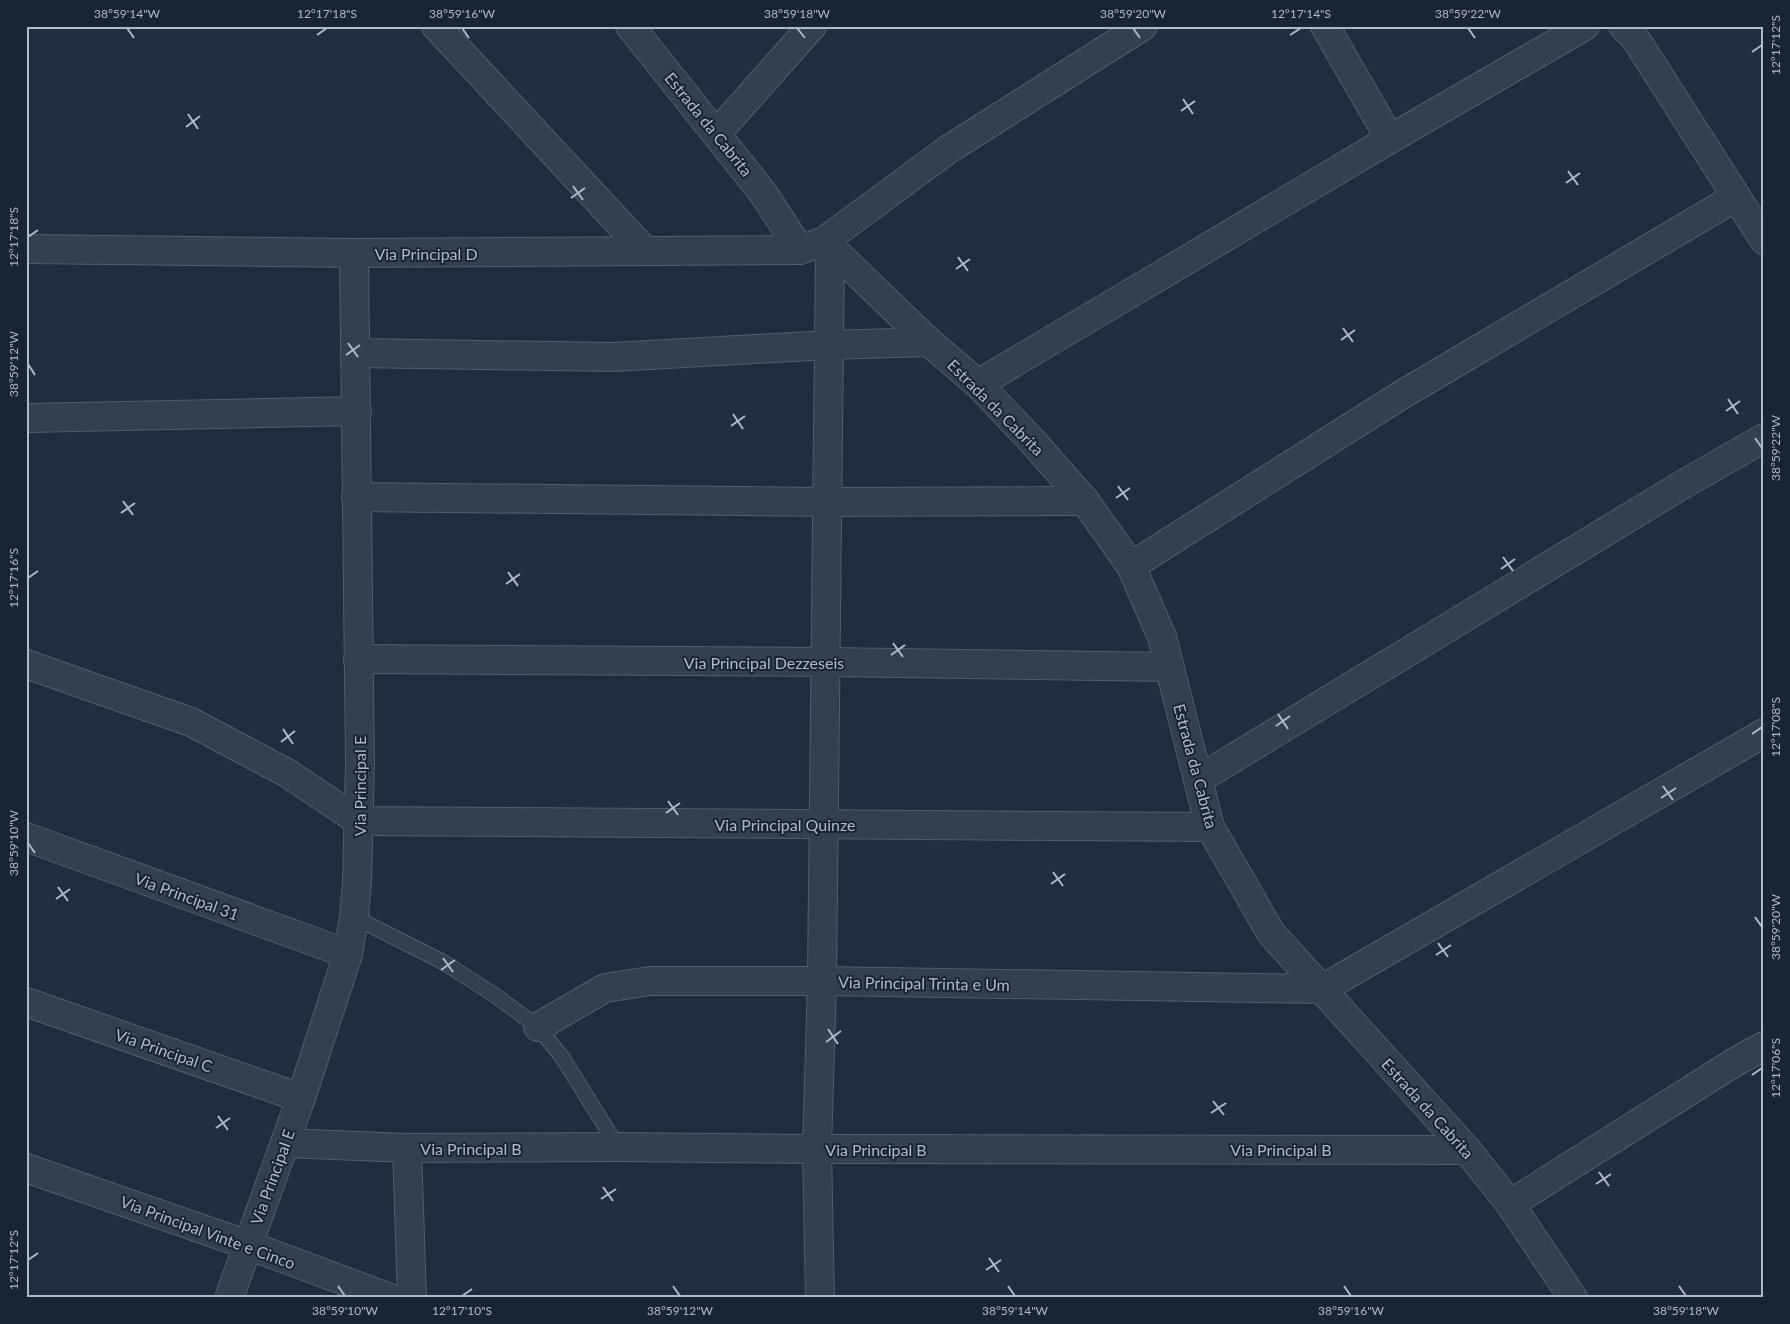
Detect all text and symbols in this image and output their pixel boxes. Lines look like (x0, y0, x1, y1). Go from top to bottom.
text: 38°59'14"W (94, 6, 161, 21)
text: 12°17'18"S (297, 6, 357, 21)
text: 38°59'16"W (429, 6, 496, 21)
text: 38°59'18"W (764, 6, 831, 21)
text: 38°59'20"W (1100, 6, 1167, 21)
text: 12°17'14"S (1271, 6, 1331, 21)
text: 38°59'22"W (1435, 6, 1502, 21)
text: 12°17'12"S (1768, 15, 1783, 75)
street label: Estrada da Cabrita (661, 68, 757, 180)
text: 12°17'18"S (6, 207, 21, 267)
street label: Via Principal D (374, 244, 478, 263)
text: 38°59'12"W (6, 330, 21, 397)
street label: Estrada da Cabrita (944, 355, 1048, 459)
text: 38°59'22"W (1768, 414, 1783, 481)
text: 12°17'16"S (6, 548, 21, 608)
street label: Via Principal Dezzeseis (684, 653, 844, 672)
text: 12°17'08"S (1768, 697, 1783, 757)
street label: Estrada da Cabrita (1170, 702, 1222, 830)
street label: Via Principal E (350, 736, 369, 836)
text: 38°59'10"W (6, 809, 21, 876)
street label: Via Principal Quinze (715, 815, 855, 834)
street label: Via Principal 31 (132, 868, 242, 924)
text: 38°59'20"W (1768, 893, 1783, 960)
street label: Via Principal Trinta e Um (838, 972, 1010, 994)
street label: Via Principal C (113, 1024, 215, 1076)
text: 12°17'06"S (1768, 1038, 1783, 1098)
street label: Estrada da Cabrita (1378, 1054, 1478, 1162)
street label: Via Principal E (246, 1127, 298, 1227)
street label: Via Principal B (420, 1139, 522, 1158)
street label: Via Principal B (825, 1140, 927, 1159)
street label: Via Principal B (1230, 1140, 1332, 1159)
street label: Via Principal Vinte e Cinco (118, 1191, 298, 1273)
text: 12°17'12"S (6, 1230, 21, 1290)
text: 38°59'10"W (312, 1303, 379, 1318)
text: 12°17'10"S (432, 1303, 492, 1318)
text: 38°59'12"W (647, 1303, 714, 1318)
text: 38°59'14"W (982, 1303, 1049, 1318)
text: 38°59'16"W (1318, 1303, 1385, 1318)
text: 38°59'18"W (1653, 1303, 1720, 1318)

